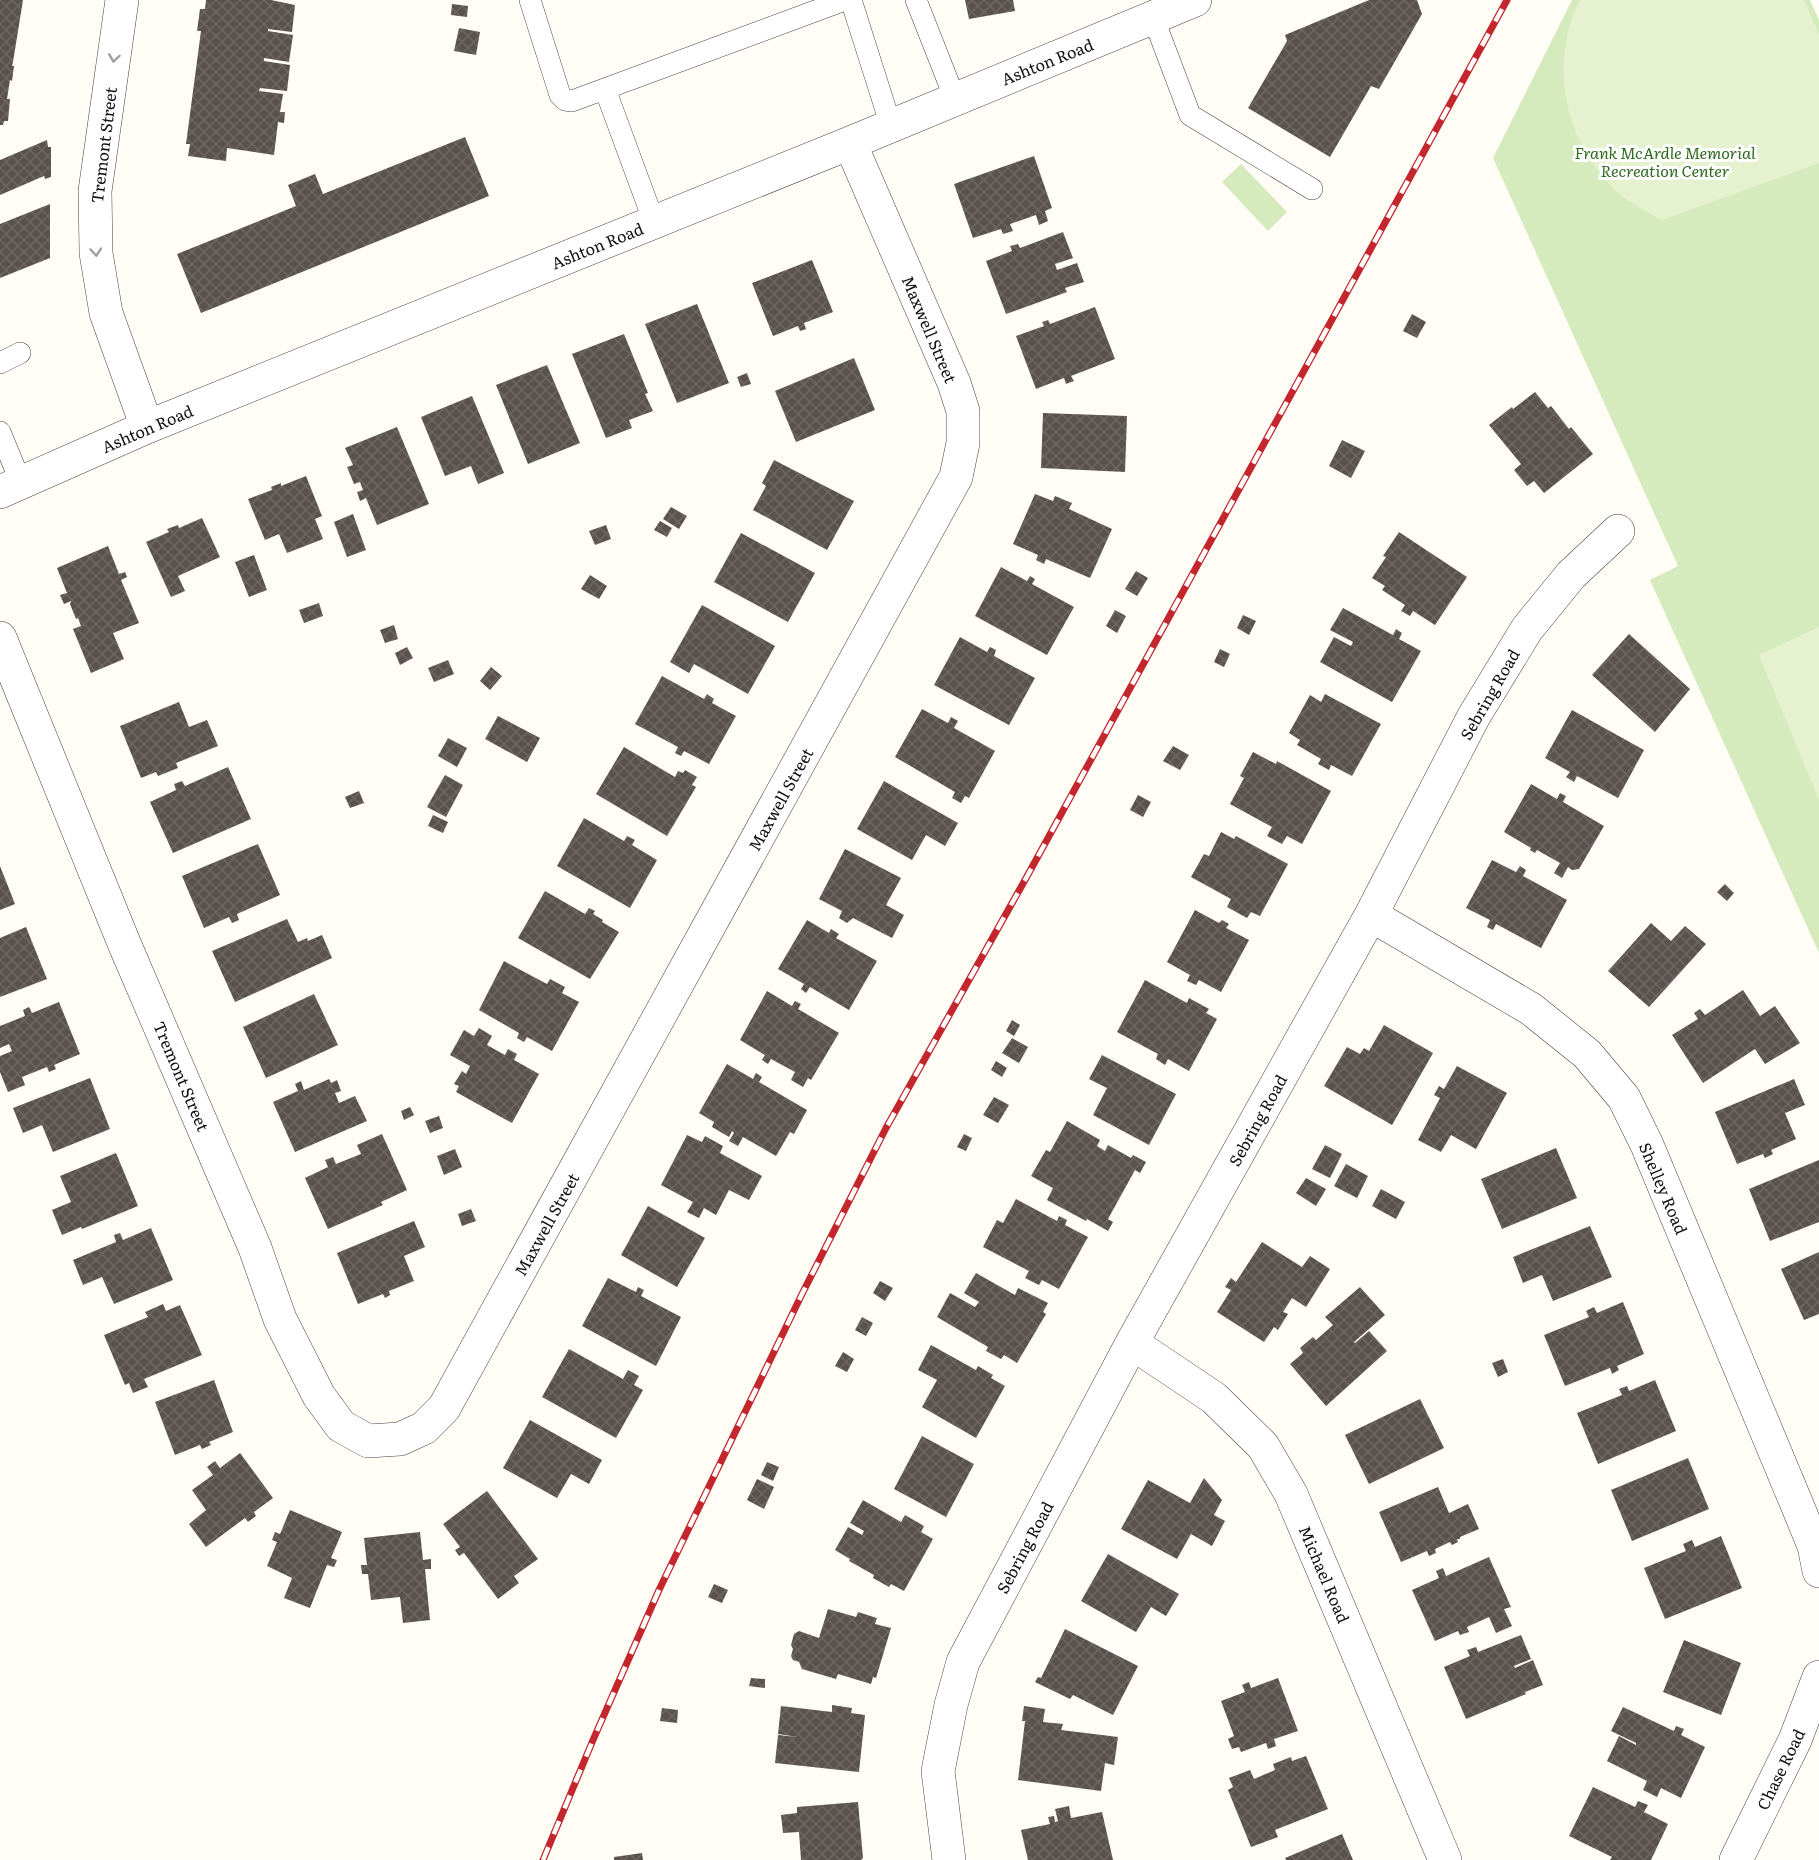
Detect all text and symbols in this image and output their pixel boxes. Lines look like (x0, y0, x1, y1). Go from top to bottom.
street label: Ashton Road (997, 32, 1097, 90)
one-way arrow (109, 53, 121, 63)
street label: Tremont Street (84, 85, 122, 205)
park label: Frank McArdle Memorial Recreation Center (1575, 140, 1756, 182)
street label: Ashton Road (547, 216, 647, 274)
one-way arrow (90, 247, 103, 256)
street label: Maxwell Street (897, 272, 964, 387)
street label: Ashton Road (98, 398, 197, 458)
street label: Sebring Road (1453, 644, 1525, 744)
street label: Maxwell Street (742, 743, 819, 855)
street label: Tremont Street (148, 1017, 216, 1135)
street label: Sebring Road (1222, 1070, 1292, 1170)
street label: Shelley Road (1634, 1138, 1694, 1238)
street label: Maxwell Street (508, 1168, 585, 1280)
street label: Sebring Road (990, 1496, 1058, 1597)
street label: Michael Road (1294, 1522, 1356, 1627)
street label: Chase Road (1750, 1724, 1810, 1814)

